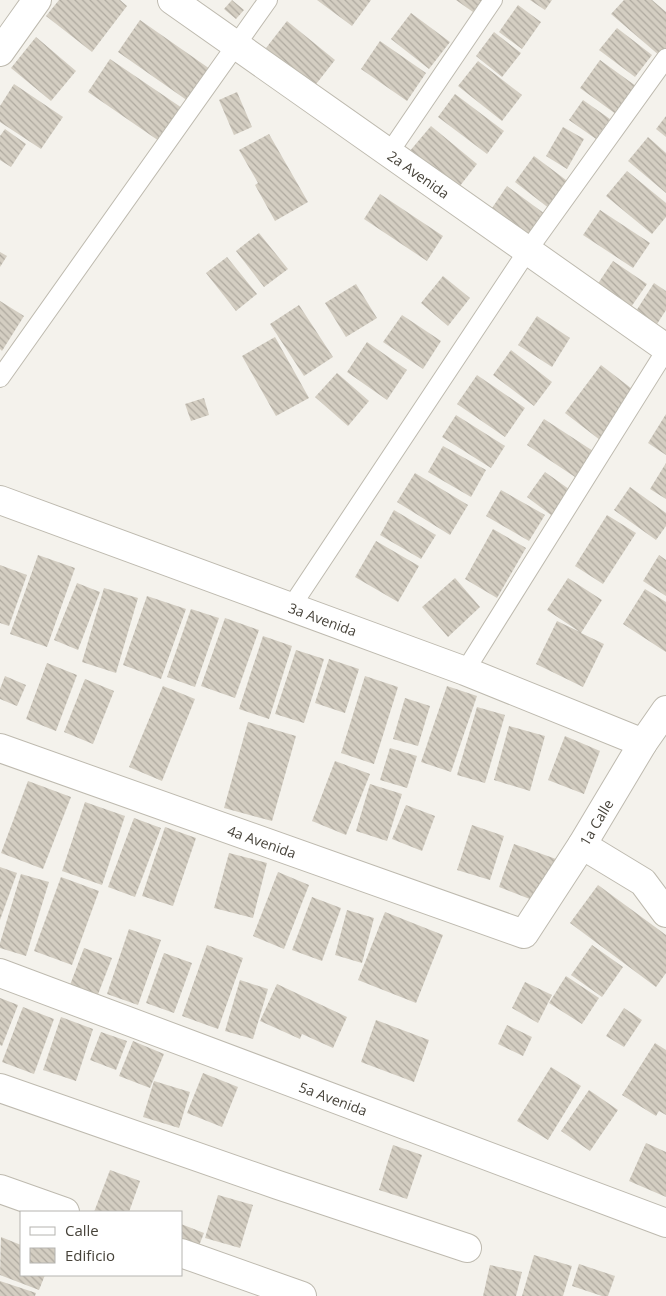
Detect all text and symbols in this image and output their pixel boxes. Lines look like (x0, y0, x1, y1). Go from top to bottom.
street label: 2a Avenida (384, 146, 454, 202)
street label: 3a Avenida (286, 597, 360, 640)
street label: 1a Calle (574, 795, 617, 849)
street label: 4a Avenida (225, 820, 299, 862)
street label: 5a Avenida (296, 1077, 370, 1120)
legend (20, 1211, 182, 1276)
text: Calle (65, 1220, 99, 1240)
text: Edificio (65, 1245, 115, 1265)

